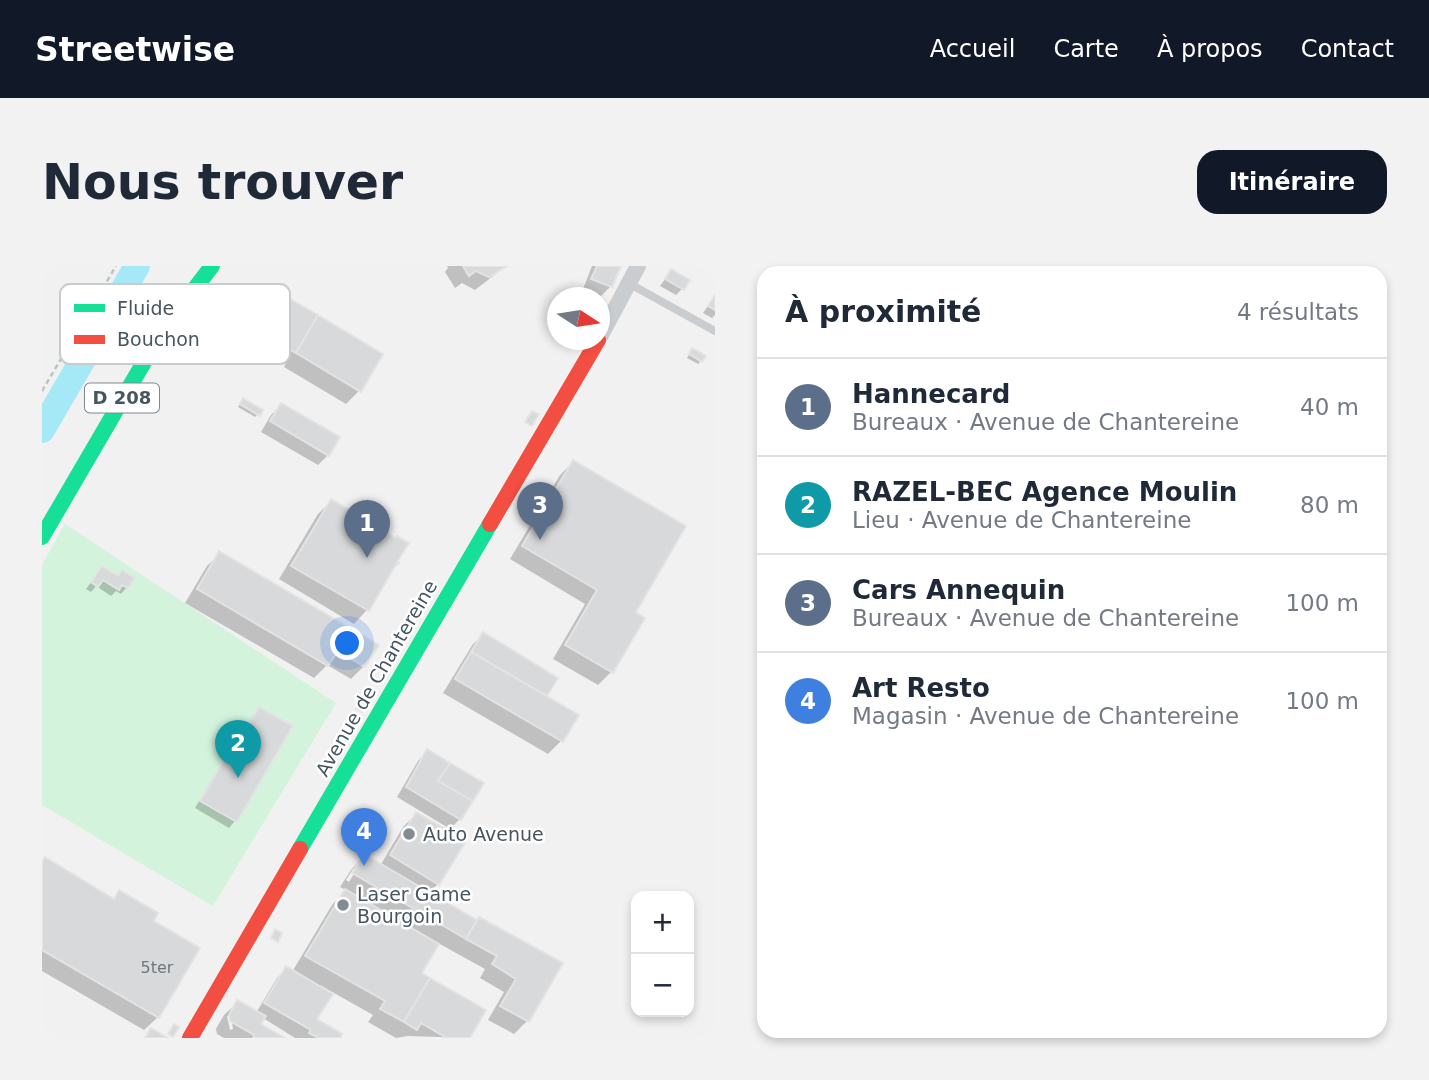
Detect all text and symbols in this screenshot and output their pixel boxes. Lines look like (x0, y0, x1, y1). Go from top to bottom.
text: Streetwise (35, 30, 235, 69)
text: Accueil (930, 35, 1015, 63)
text: Carte (1053, 35, 1119, 63)
text: À propos (1157, 35, 1263, 63)
text: Contact (1301, 35, 1394, 63)
button: Itinéraire (1197, 150, 1387, 214)
text: Nous trouver (42, 154, 403, 211)
legend (60, 284, 290, 364)
north arrow (547, 287, 610, 350)
text: À proximité (785, 294, 981, 329)
text: Fluide (117, 297, 174, 319)
text: 4 résultats (1237, 299, 1359, 325)
text: Bouchon (117, 328, 200, 350)
text: Hannecard (852, 379, 1010, 409)
road number: D 208 (85, 384, 159, 412)
text: 1 (800, 394, 816, 420)
text: 40 m (1300, 394, 1359, 420)
text: Bureaux · Avenue de Chantereine (852, 409, 1239, 435)
text: RAZEL-BEC Agence Moulin (852, 477, 1237, 507)
pin: 3 (517, 482, 563, 540)
text: 2 (800, 492, 816, 518)
text: 80 m (1300, 492, 1359, 518)
pin: 1 (344, 500, 390, 558)
text: Lieu · Avenue de Chantereine (852, 507, 1191, 533)
text: Cars Annequin (852, 575, 1065, 605)
street label: Avenue de Chantereine (311, 576, 441, 780)
text: 3 (800, 590, 816, 616)
text: 100 m (1285, 590, 1359, 616)
text: Bureaux · Avenue de Chantereine (852, 605, 1239, 631)
your location (330, 626, 364, 660)
text: Art Resto (852, 673, 990, 703)
text: 4 (800, 688, 816, 714)
text: 100 m (1285, 688, 1359, 714)
text: Magasin · Avenue de Chantereine (852, 703, 1239, 729)
pin: 2 (215, 720, 261, 778)
pin: 4 (341, 808, 387, 866)
place label: Auto Avenue (423, 823, 544, 845)
marker: Auto Avenue (401, 826, 417, 842)
place label: Laser Game Bourgoin (357, 883, 471, 927)
map controls (631, 891, 694, 1017)
button: + (631, 891, 694, 954)
marker: Laser Game Bourgoin (335, 897, 351, 913)
button: − (631, 954, 694, 1017)
house number: 5ter (141, 958, 174, 977)

